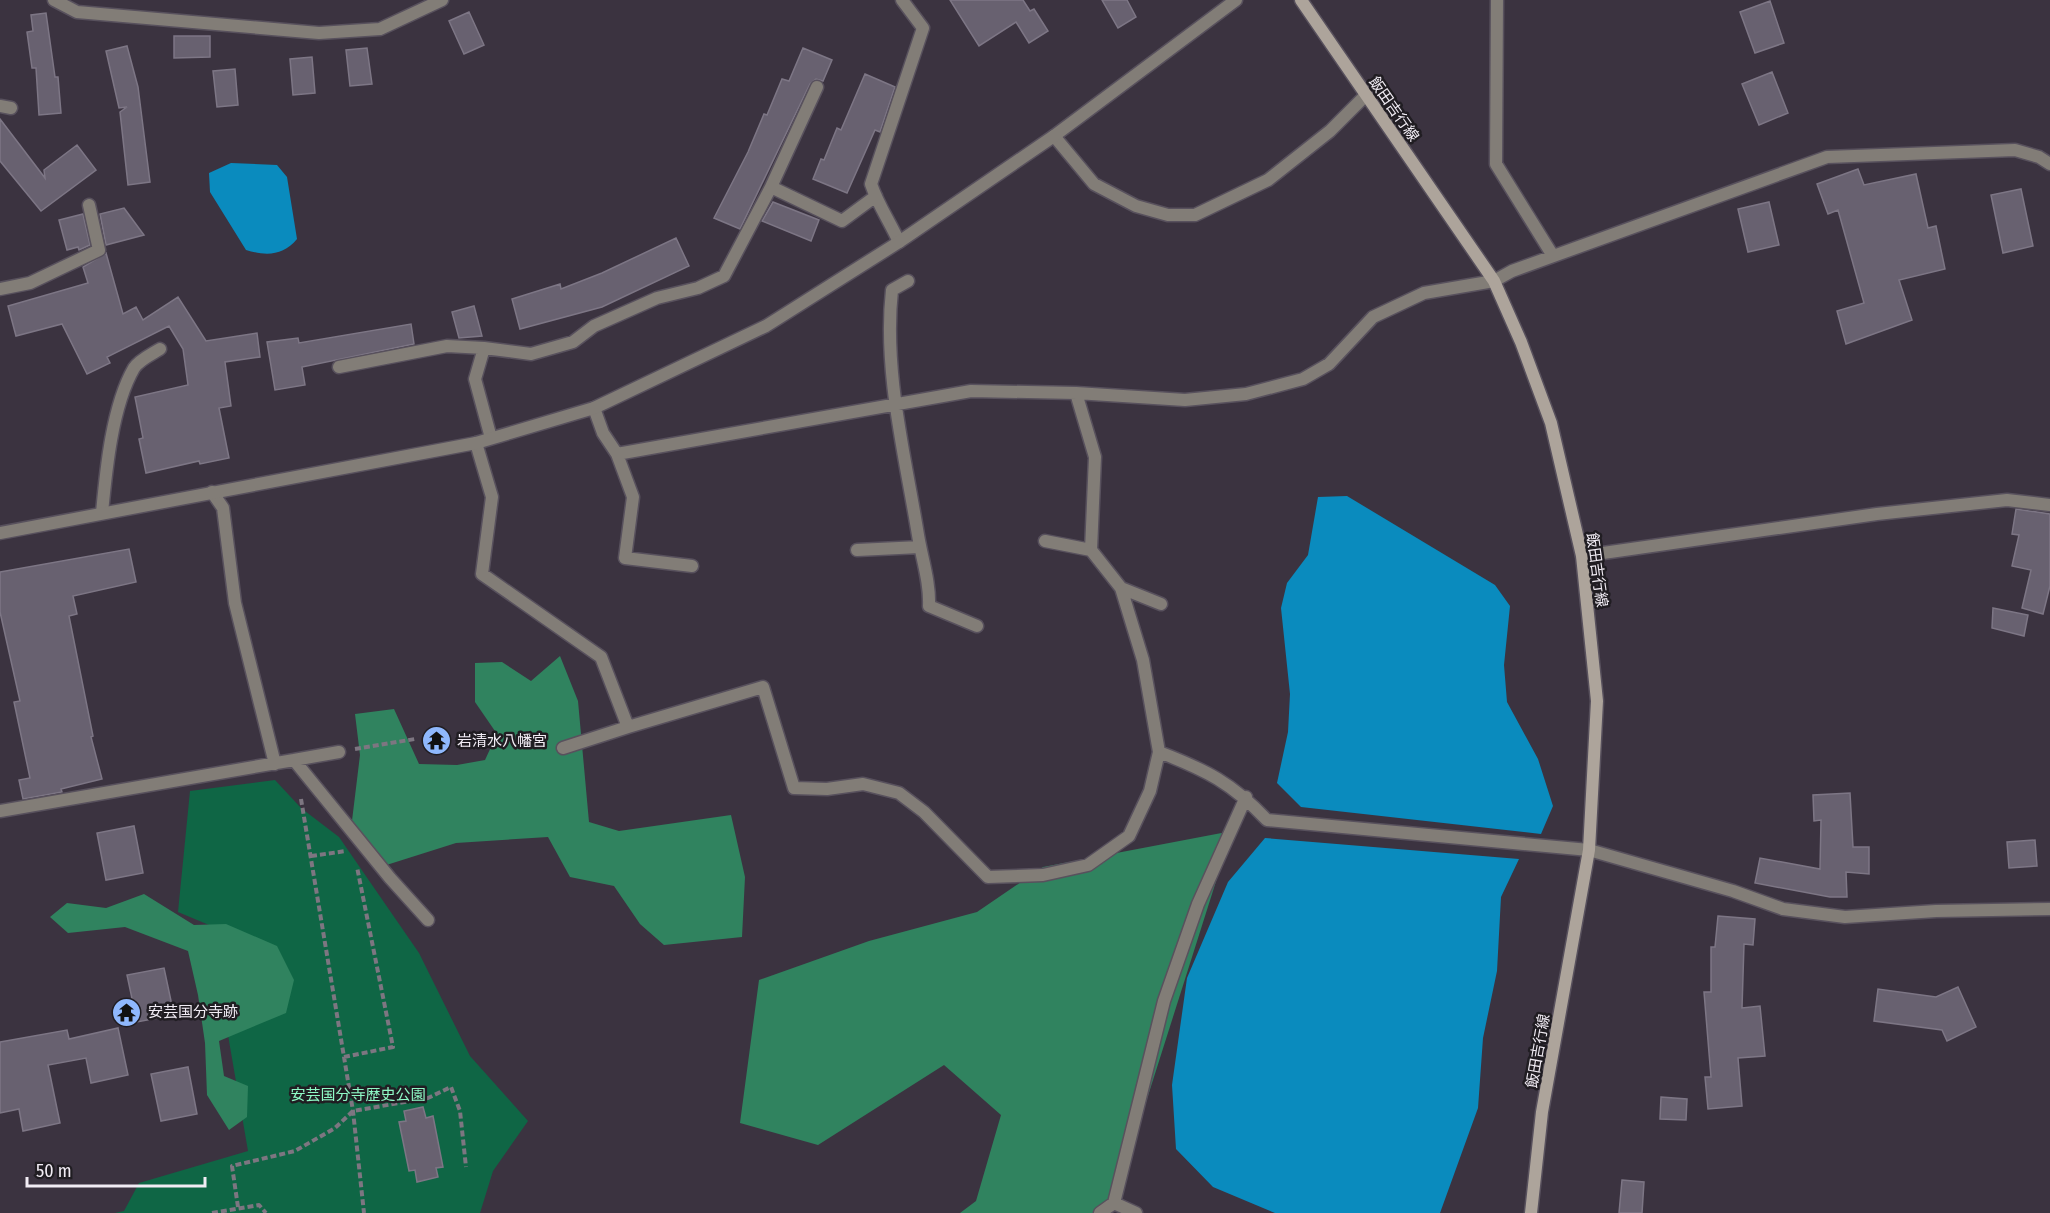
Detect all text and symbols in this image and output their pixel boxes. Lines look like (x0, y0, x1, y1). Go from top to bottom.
street label: 飯田吉行線 (1365, 73, 1423, 145)
street label: 飯田吉行線 (1583, 532, 1611, 608)
temple icon: 岩清水八幡宮 (420, 725, 452, 757)
place label: 岩清水八幡宮 (457, 732, 547, 750)
temple icon: 安芸国分寺跡 (111, 996, 143, 1028)
place label: 安芸国分寺跡 (148, 1003, 238, 1021)
street label: 飯田吉行線 (1523, 1012, 1553, 1090)
park label: 安芸国分寺歴史公園 (290, 1086, 426, 1104)
scale bar (27, 1150, 206, 1188)
text: 50 m (36, 1160, 72, 1182)

